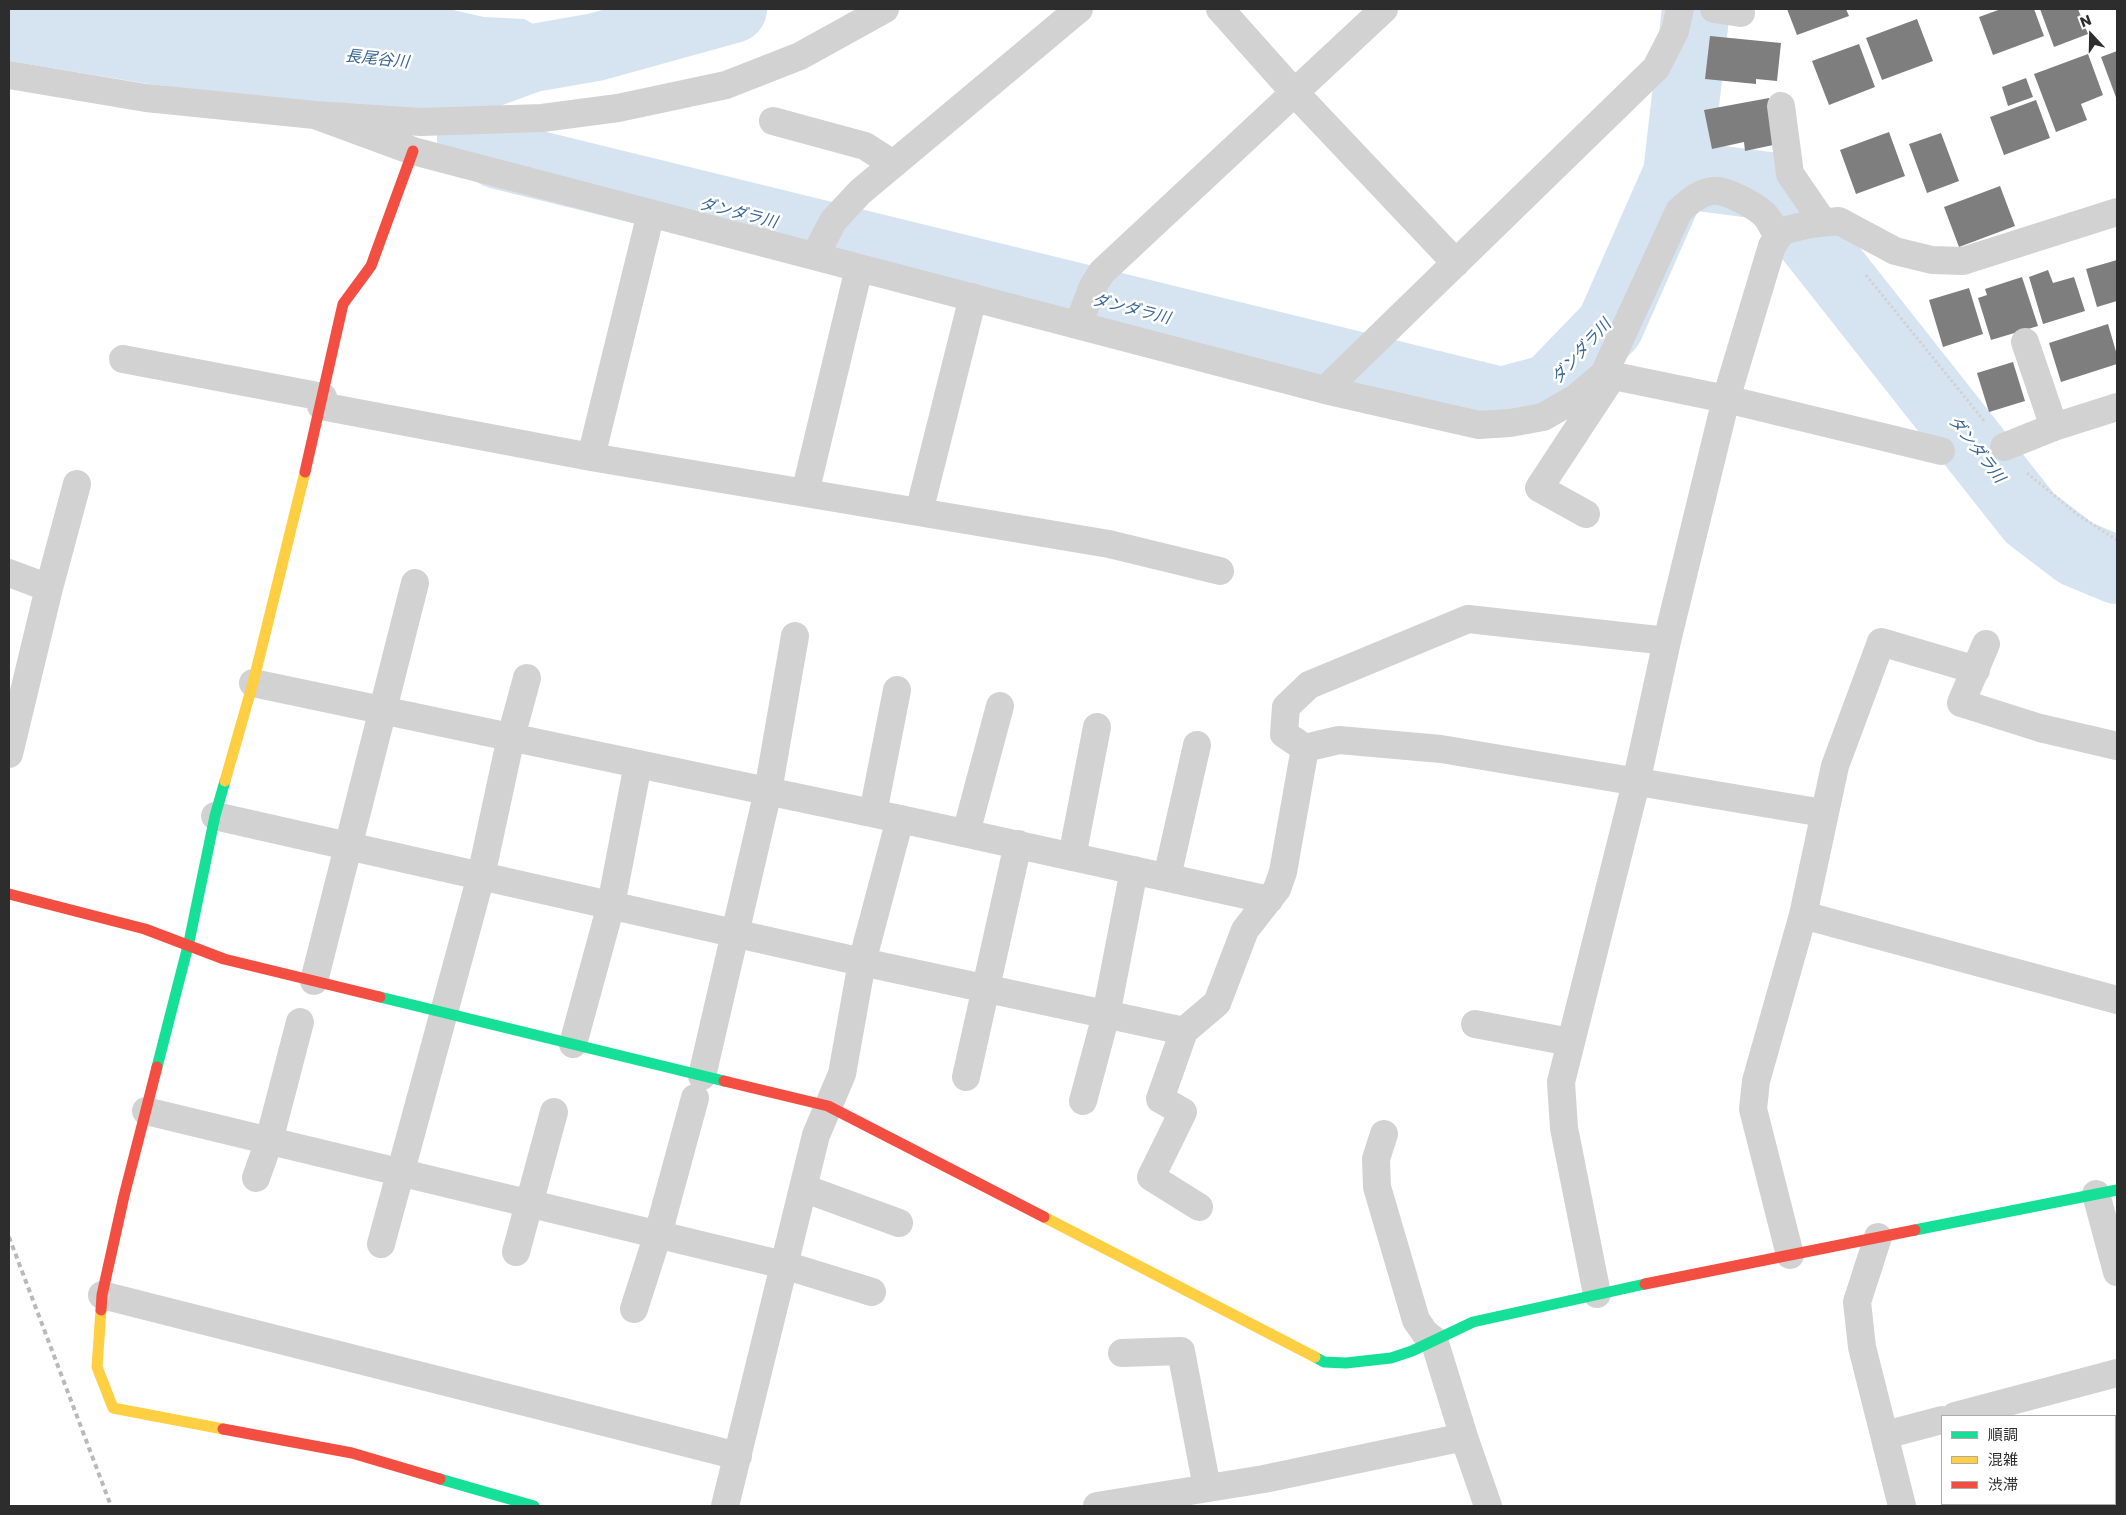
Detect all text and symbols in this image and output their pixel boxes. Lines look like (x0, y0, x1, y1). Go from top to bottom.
north arrow (2066, 10, 2116, 60)
text: N (2077, 10, 2094, 32)
water label: 長尾谷川 (344, 47, 410, 73)
water label: ダンダラ川 (697, 195, 779, 233)
water label: ダンダラ川 (1090, 291, 1172, 329)
water label: ダンダラ川 (1548, 316, 1616, 388)
water label: ダンダラ川 (1944, 413, 2008, 487)
legend (1941, 1415, 2116, 1505)
text: 順調 (1988, 1424, 2018, 1445)
text: 混雑 (1988, 1449, 2018, 1470)
text: 渋滞 (1988, 1474, 2018, 1495)

